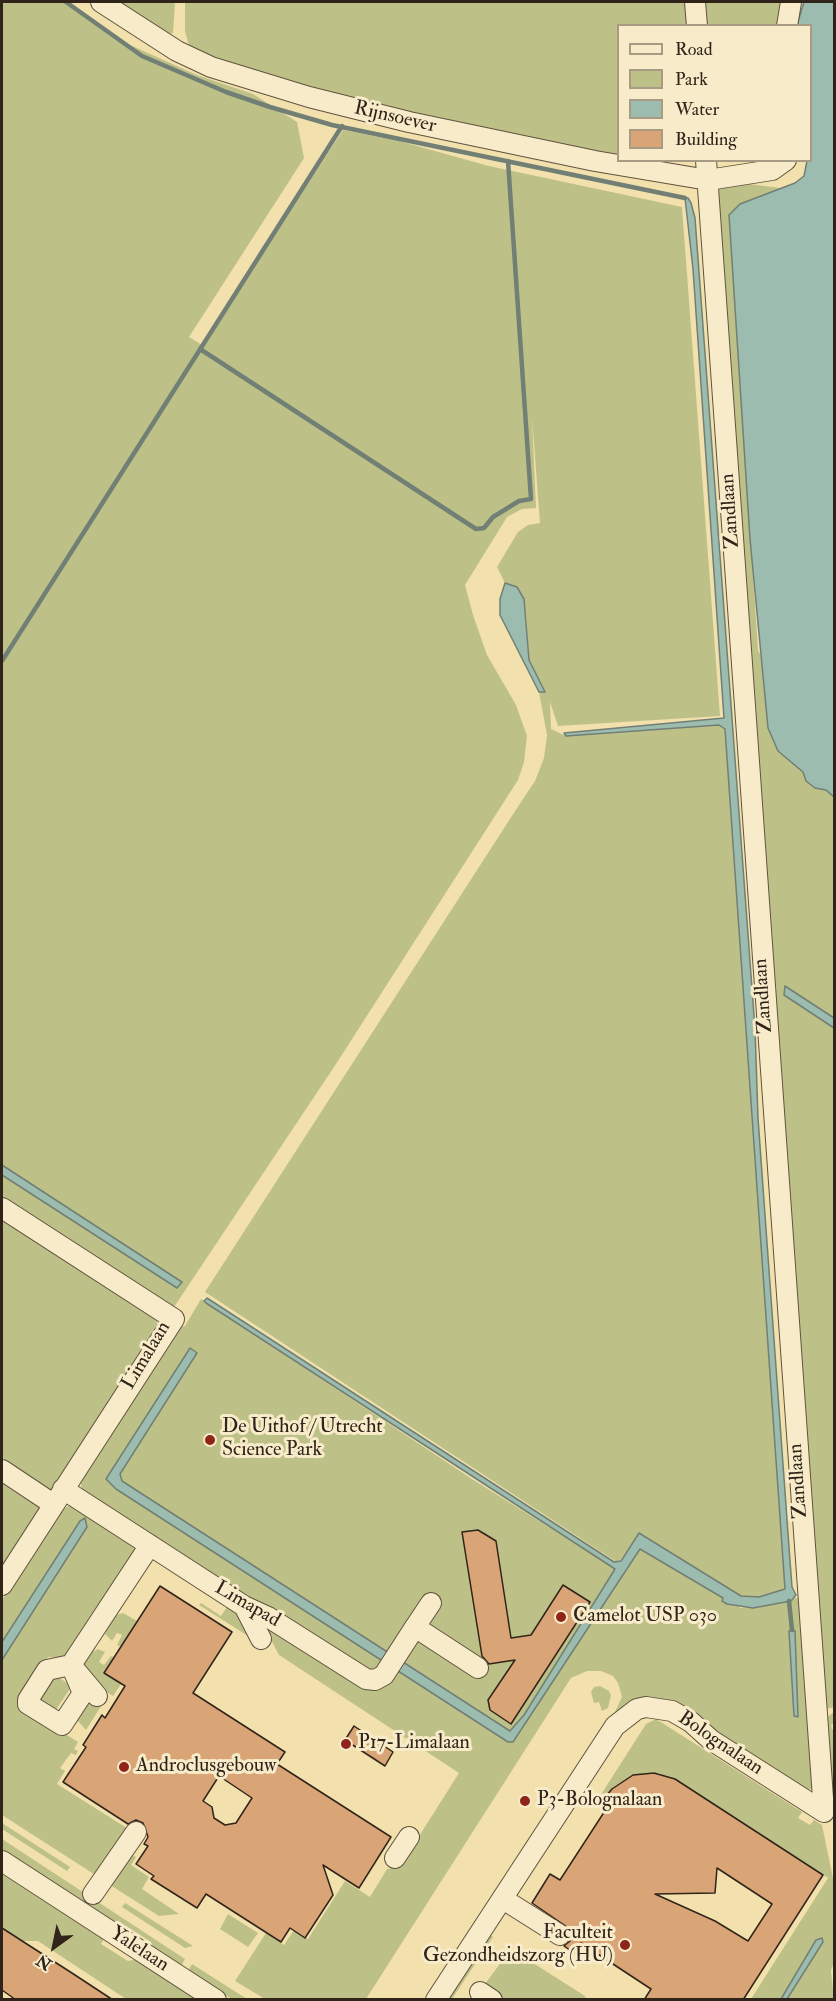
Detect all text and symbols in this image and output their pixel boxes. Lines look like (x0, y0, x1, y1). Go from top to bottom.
legend (617, 24, 812, 162)
text: Road (675, 38, 713, 61)
text: Park (675, 68, 708, 91)
street label: Rijnsoever (352, 97, 438, 139)
text: Water (675, 98, 719, 121)
text: Building (675, 128, 737, 151)
street label: Zandlaan (716, 473, 746, 549)
street label: Zandlaan (749, 958, 779, 1034)
street label: Limalaan (117, 1317, 177, 1395)
place label: De Uithof / Utrecht Science Park (222, 1416, 383, 1463)
marker: De Uithof / Utrecht Science Park (203, 1433, 217, 1447)
street label: Zandlaan (784, 1443, 814, 1519)
street label: Limapad (210, 1577, 284, 1633)
place label: Camelot USP 030 (573, 1605, 717, 1629)
marker: Camelot USP 030 (554, 1610, 568, 1624)
street label: Bolognalaan (673, 1707, 767, 1781)
place label: P17-Limalaan (358, 1732, 470, 1756)
marker: P17-Limalaan (339, 1737, 353, 1751)
place label: Androclusgebouw (136, 1755, 276, 1779)
marker: Androclusgebouw (117, 1760, 131, 1774)
place label: P3-Bolognalaan (537, 1789, 662, 1813)
marker: P3-Bolognalaan (518, 1794, 532, 1808)
north arrow (24, 1917, 84, 1977)
street label: Yalelaan (105, 1922, 173, 1978)
place label: Faculteit Gezondheidszorg (HU) (423, 1922, 613, 1969)
marker: Faculteit Gezondheidszorg (HU) (618, 1938, 632, 1952)
text: N (33, 1950, 56, 1974)

